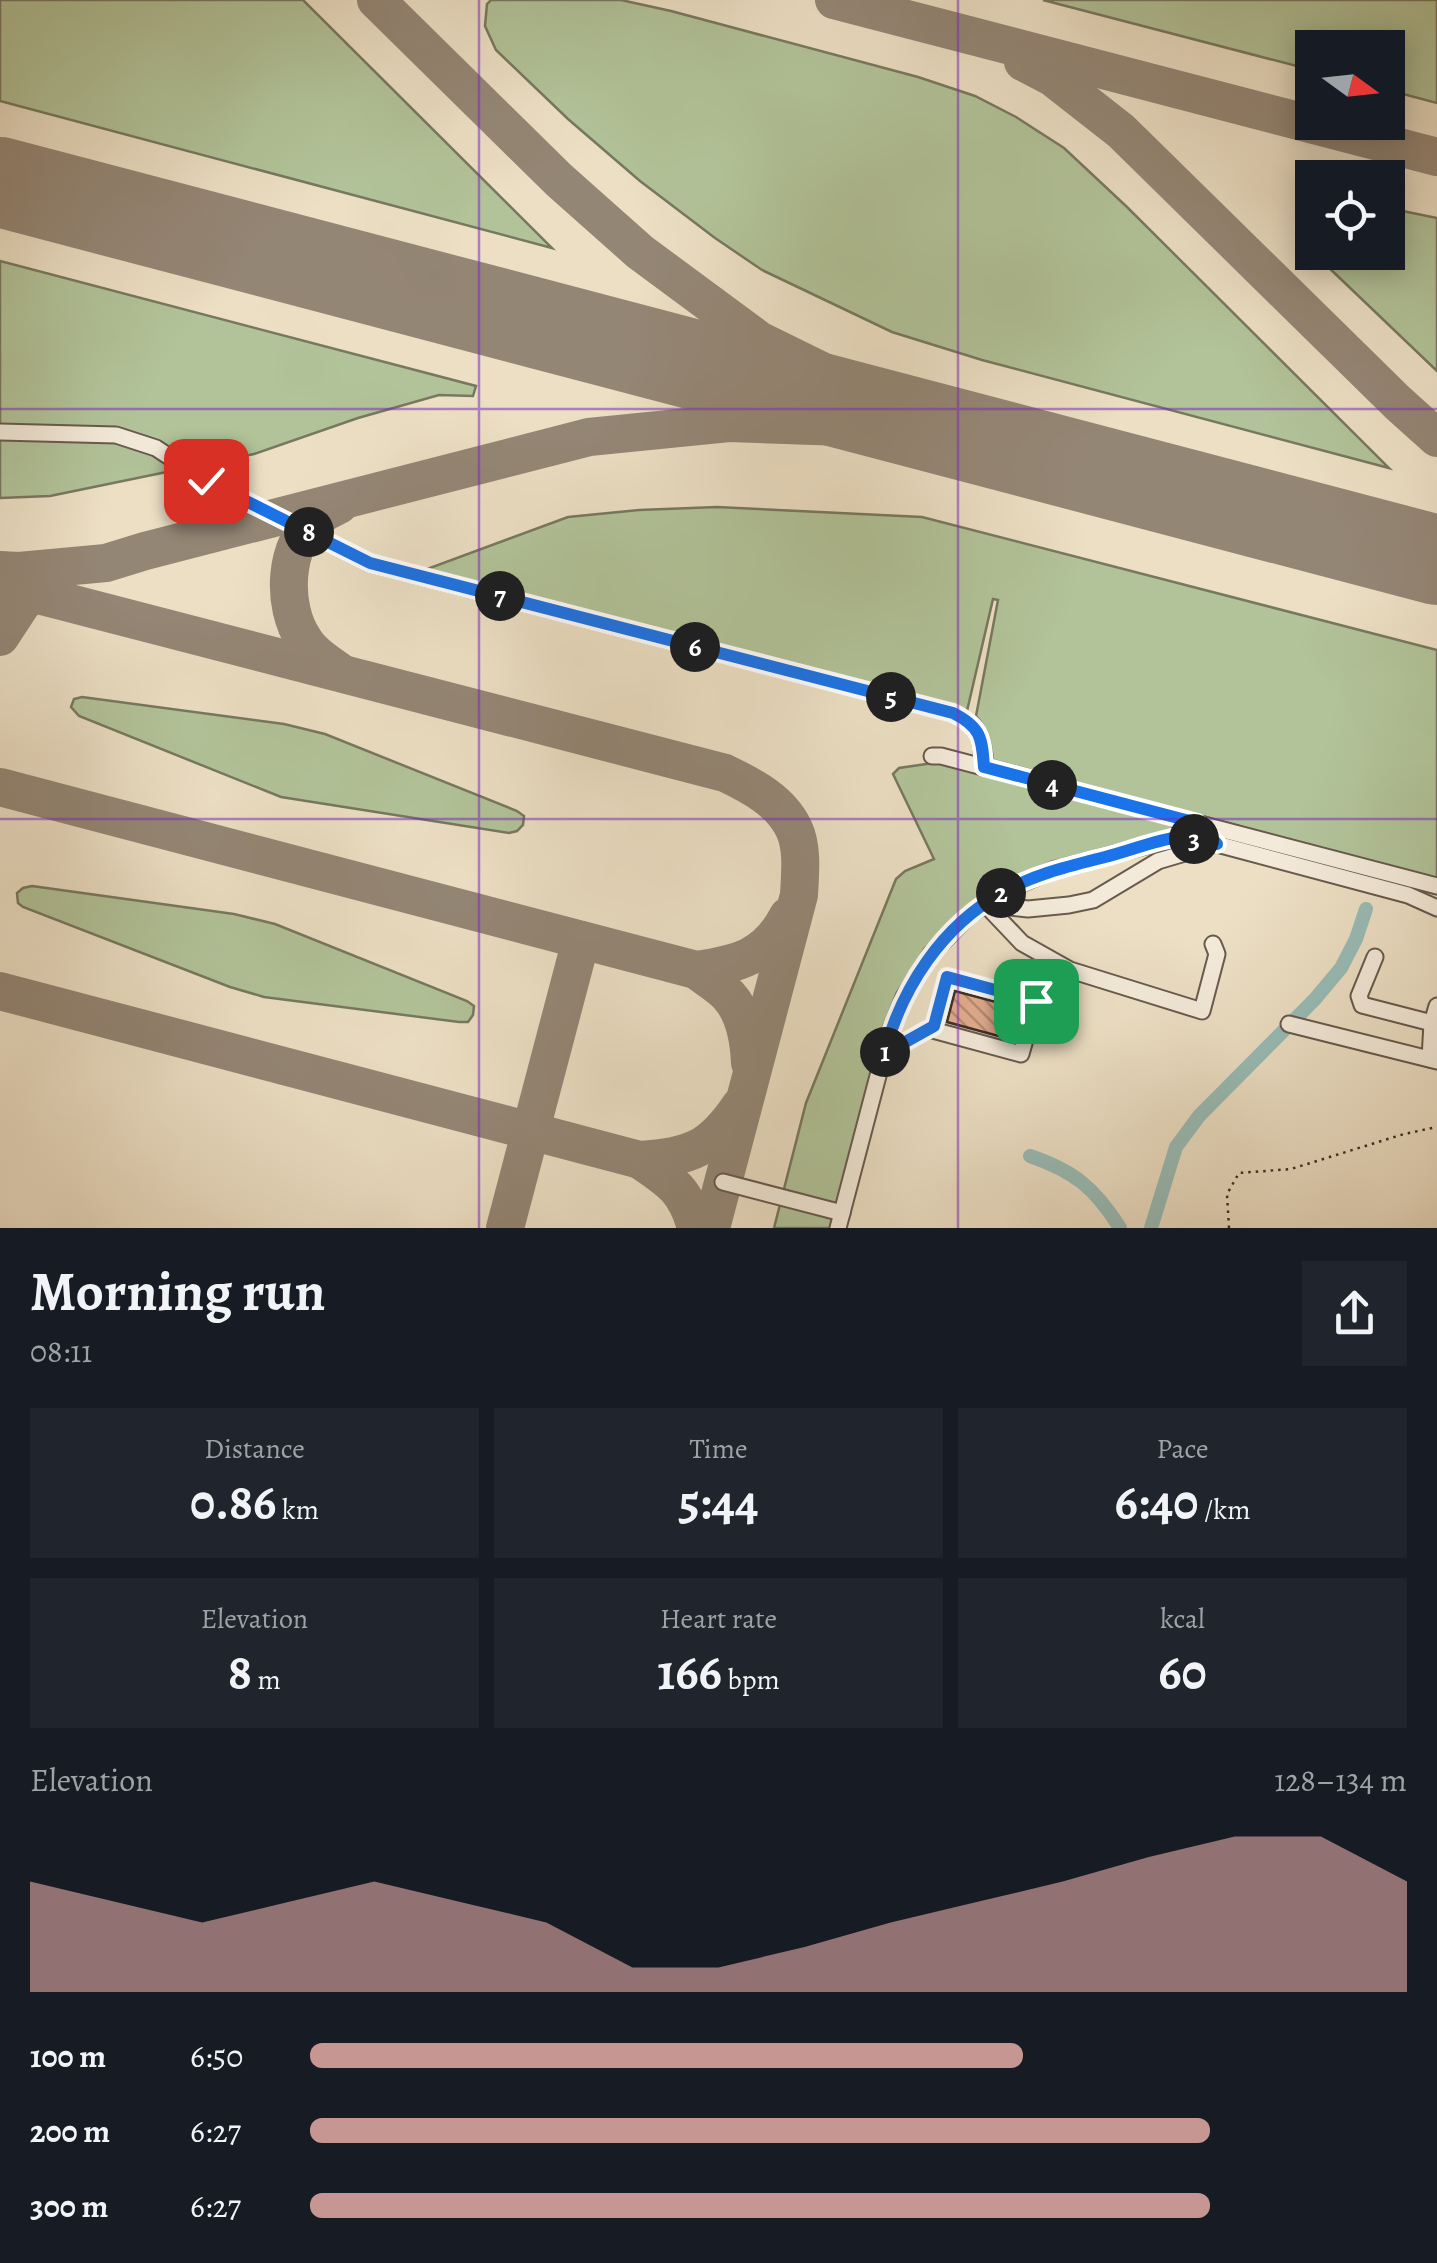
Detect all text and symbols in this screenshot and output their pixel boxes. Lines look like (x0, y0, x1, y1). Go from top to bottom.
north arrow (1295, 30, 1405, 140)
map controls (1295, 30, 1405, 270)
button: locate (1295, 160, 1405, 270)
pin (164, 439, 249, 524)
icon: check (179, 454, 234, 509)
pin: 8 (284, 507, 334, 557)
text: 8 (302, 513, 316, 551)
pin: 7 (475, 571, 525, 621)
text: 7 (494, 577, 506, 615)
pin: 6 (670, 622, 720, 672)
text: 6 (688, 628, 702, 666)
pin: 5 (866, 672, 916, 722)
text: 5 (885, 678, 897, 716)
pin: 4 (1027, 760, 1077, 810)
text: 4 (1045, 766, 1059, 804)
pin: 3 (1169, 814, 1219, 864)
text: 3 (1188, 820, 1200, 858)
pin: 2 (976, 868, 1026, 918)
text: 2 (994, 874, 1008, 912)
pin (994, 959, 1079, 1044)
icon: arrive (1009, 974, 1064, 1029)
pin: 1 (860, 1027, 910, 1077)
text: 1 (880, 1033, 890, 1071)
text: Morning run (30, 1254, 325, 1329)
button: share (1302, 1261, 1407, 1366)
text: 08:11 (30, 1329, 92, 1373)
text: Distance (204, 1430, 305, 1468)
text: Time (689, 1430, 748, 1468)
text: Pace (1157, 1430, 1208, 1468)
text: 0.86 (190, 1468, 276, 1536)
text: 5:44 (678, 1468, 759, 1536)
text: 6:40 (1115, 1468, 1198, 1536)
text: km (276, 1491, 319, 1529)
text: /km (1198, 1491, 1250, 1529)
text: Elevation (201, 1600, 308, 1638)
text: Heart rate (660, 1600, 777, 1638)
text: kcal (1160, 1600, 1205, 1638)
text: 8 (228, 1638, 252, 1706)
text: 166 (657, 1638, 722, 1706)
text: 60 (1158, 1638, 1207, 1706)
text: m (252, 1661, 281, 1699)
text: bpm (722, 1661, 780, 1699)
text: Elevation (30, 1758, 153, 1802)
text: 128–134 m (1274, 1758, 1407, 1802)
text: 100 m (30, 2034, 106, 2078)
text: 6:50 (190, 2034, 243, 2078)
text: 200 m (30, 2109, 110, 2153)
text: 6:27 (190, 2109, 241, 2153)
text: 300 m (30, 2184, 108, 2228)
text: 6:27 (190, 2184, 241, 2228)

